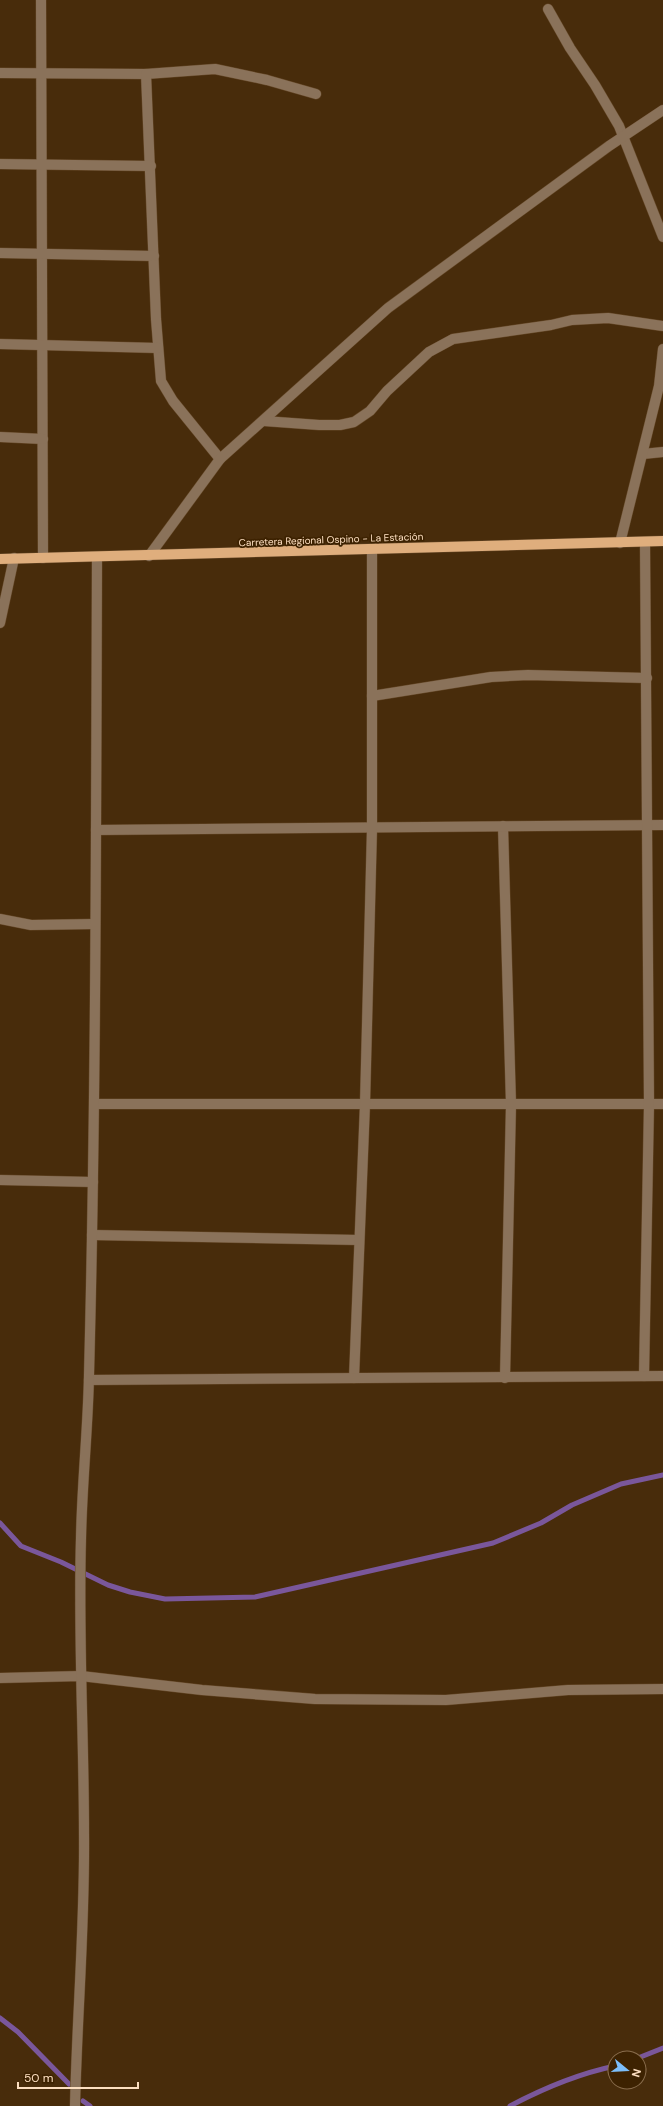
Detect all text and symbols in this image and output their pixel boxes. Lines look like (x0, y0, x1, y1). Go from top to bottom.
street label: Carretera Regional Ospino - La Estación (239, 530, 424, 549)
north arrow (607, 2050, 647, 2090)
scale bar (18, 2064, 138, 2090)
text: N (629, 2067, 644, 2079)
text: 50 m (24, 2070, 53, 2086)

